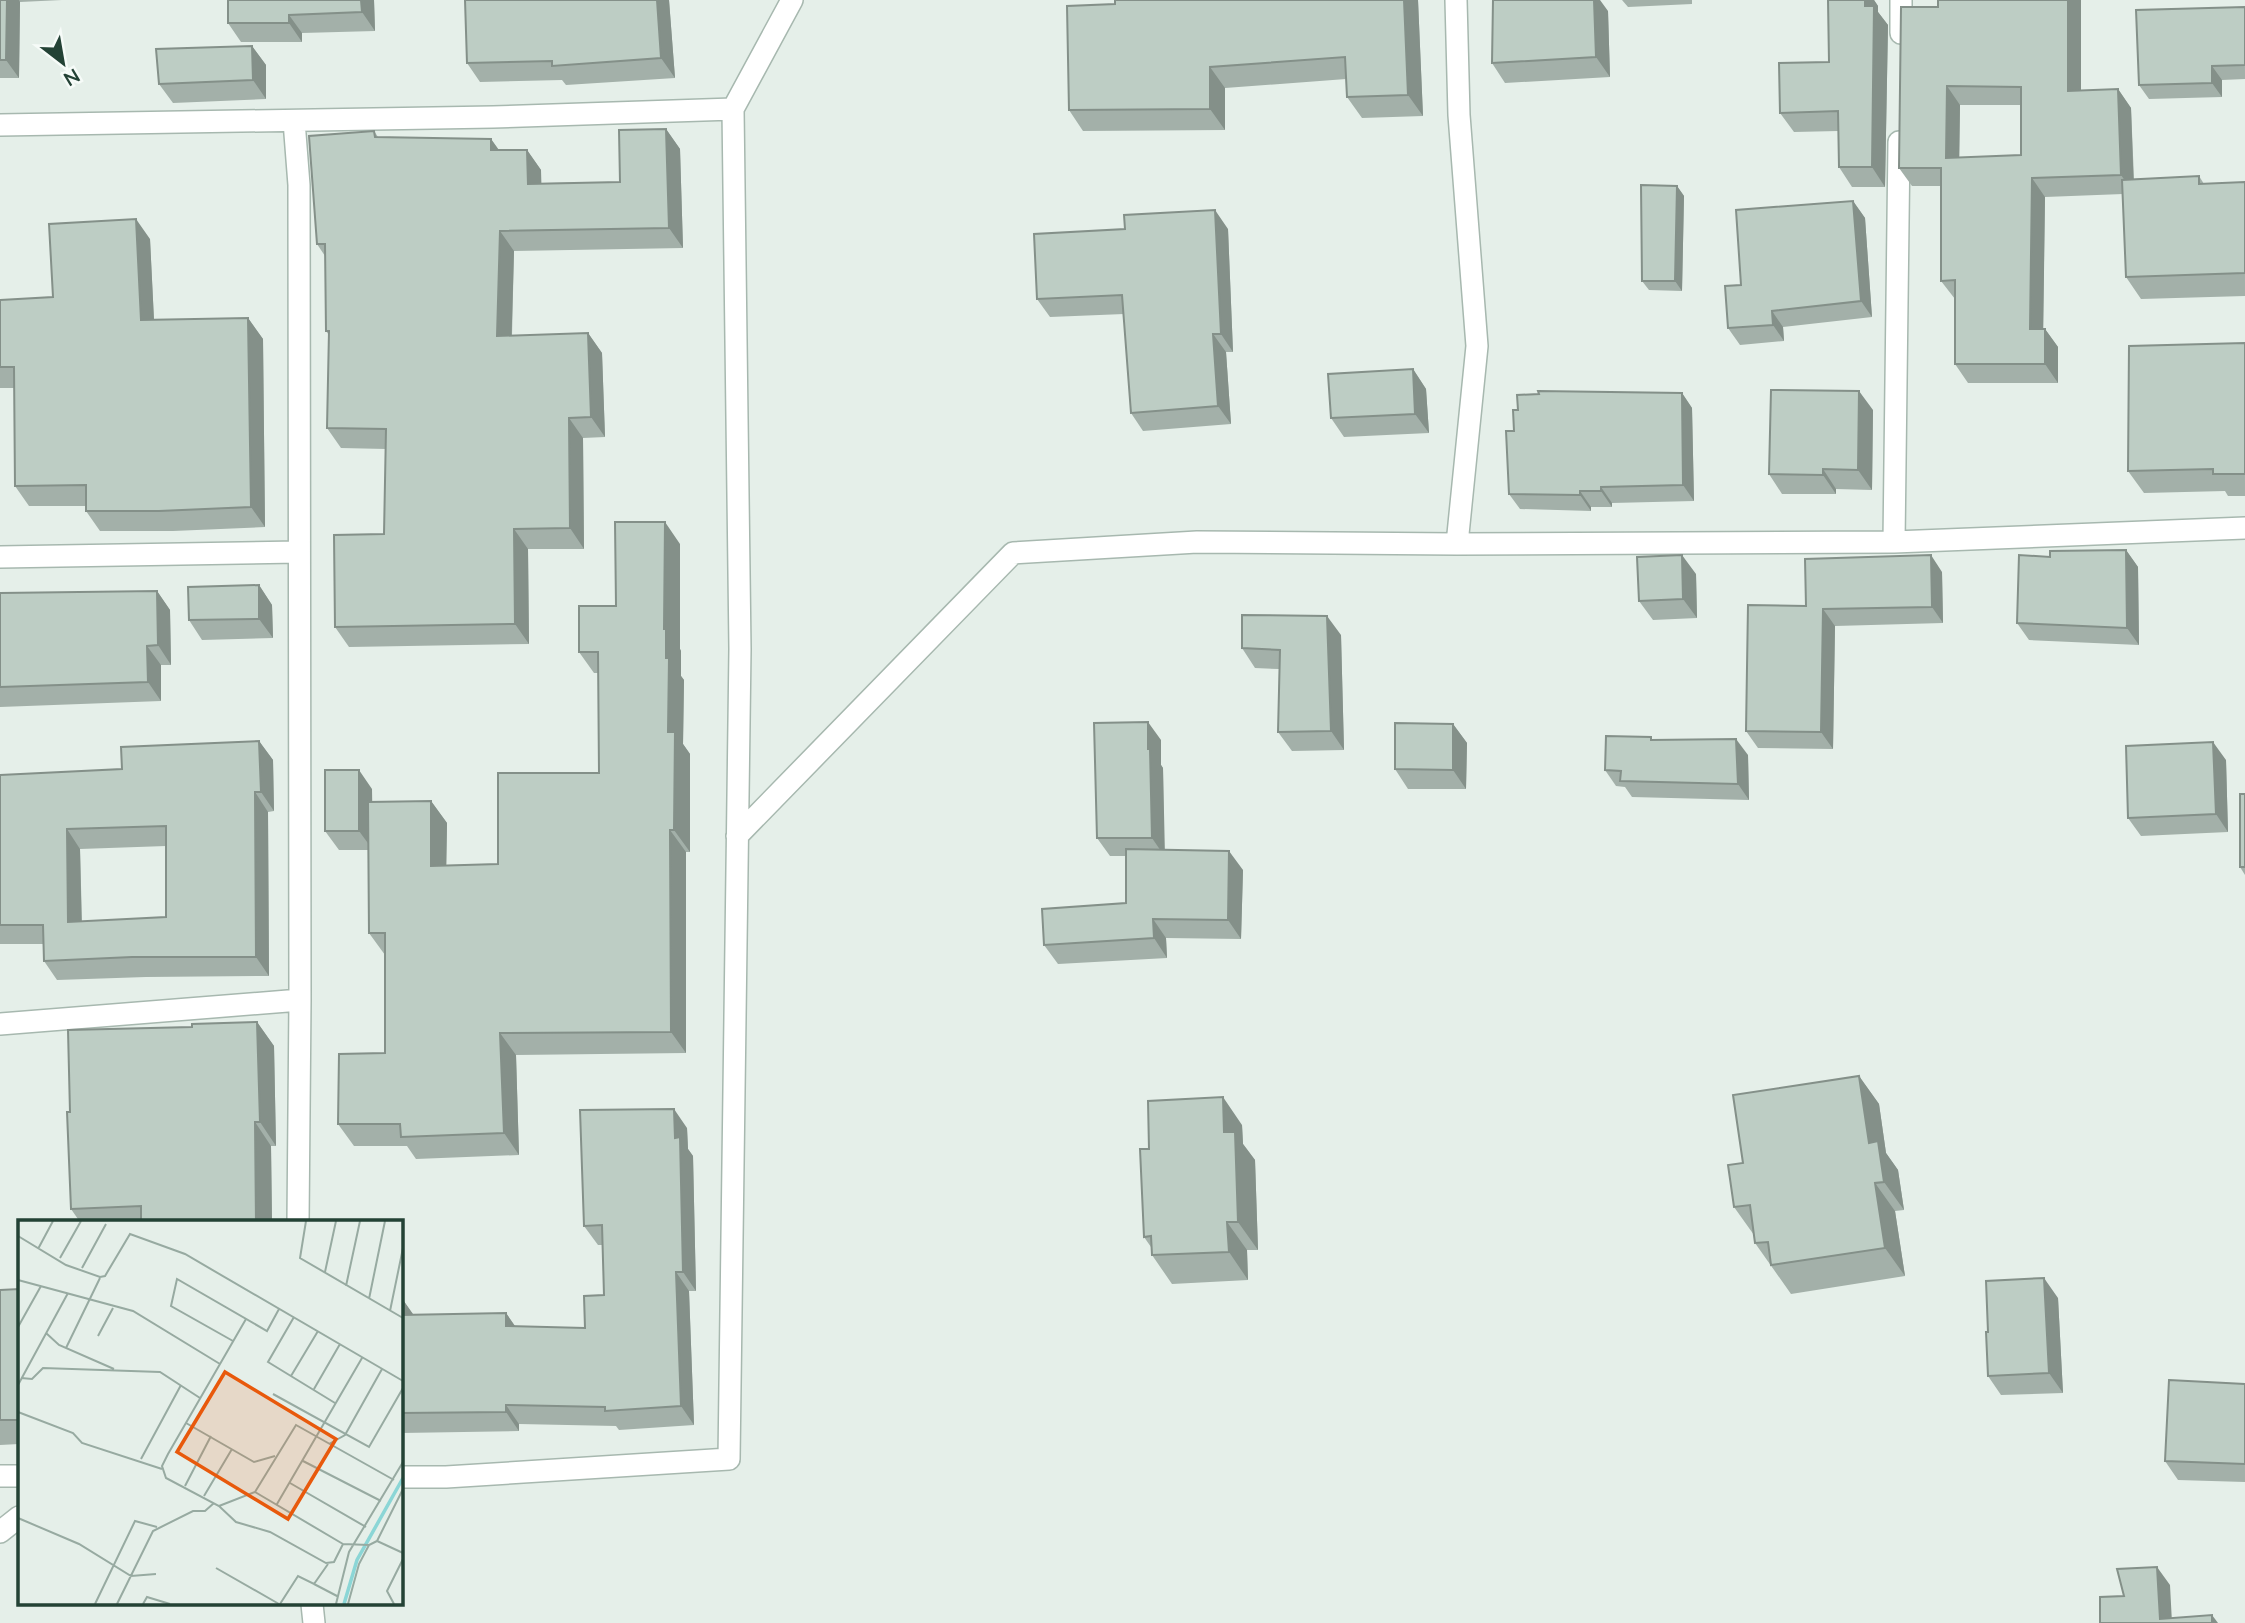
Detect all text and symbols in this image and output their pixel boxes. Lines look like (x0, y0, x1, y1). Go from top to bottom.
north arrow (28, 28, 98, 98)
text: N (60, 64, 84, 92)
inset map (18, 1220, 402, 1606)

